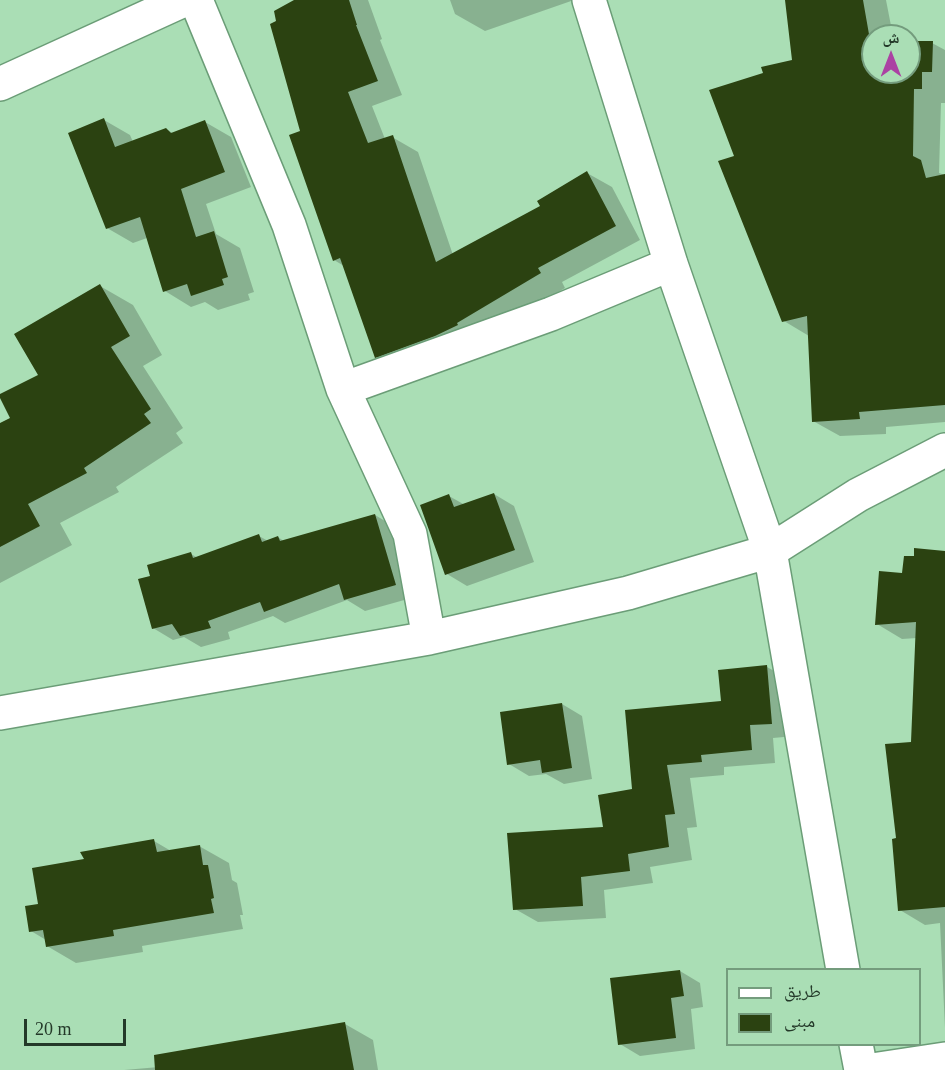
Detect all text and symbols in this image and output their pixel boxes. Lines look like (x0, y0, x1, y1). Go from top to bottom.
north arrow (861, 24, 921, 84)
text: ش (883, 29, 899, 46)
legend (726, 968, 921, 1046)
text: طريق (784, 981, 821, 1001)
scale bar (27, 1007, 129, 1045)
text: مبنى (784, 1011, 815, 1031)
text: 20 m (35, 1019, 72, 1039)

